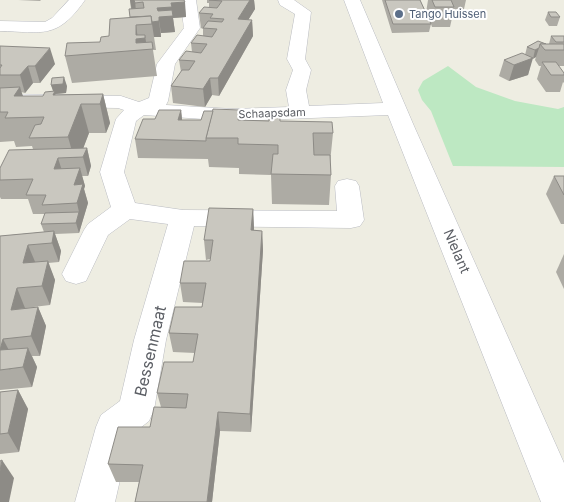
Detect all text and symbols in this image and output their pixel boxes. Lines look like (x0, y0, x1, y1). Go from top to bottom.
place label: Tango Huissen (409, 7, 486, 21)
marker: Tango Huissen (393, 8, 405, 20)
street label: Schaapsdam (238, 105, 306, 121)
street label: Nielant (441, 226, 474, 276)
street label: Bessenmaat (130, 304, 170, 398)

